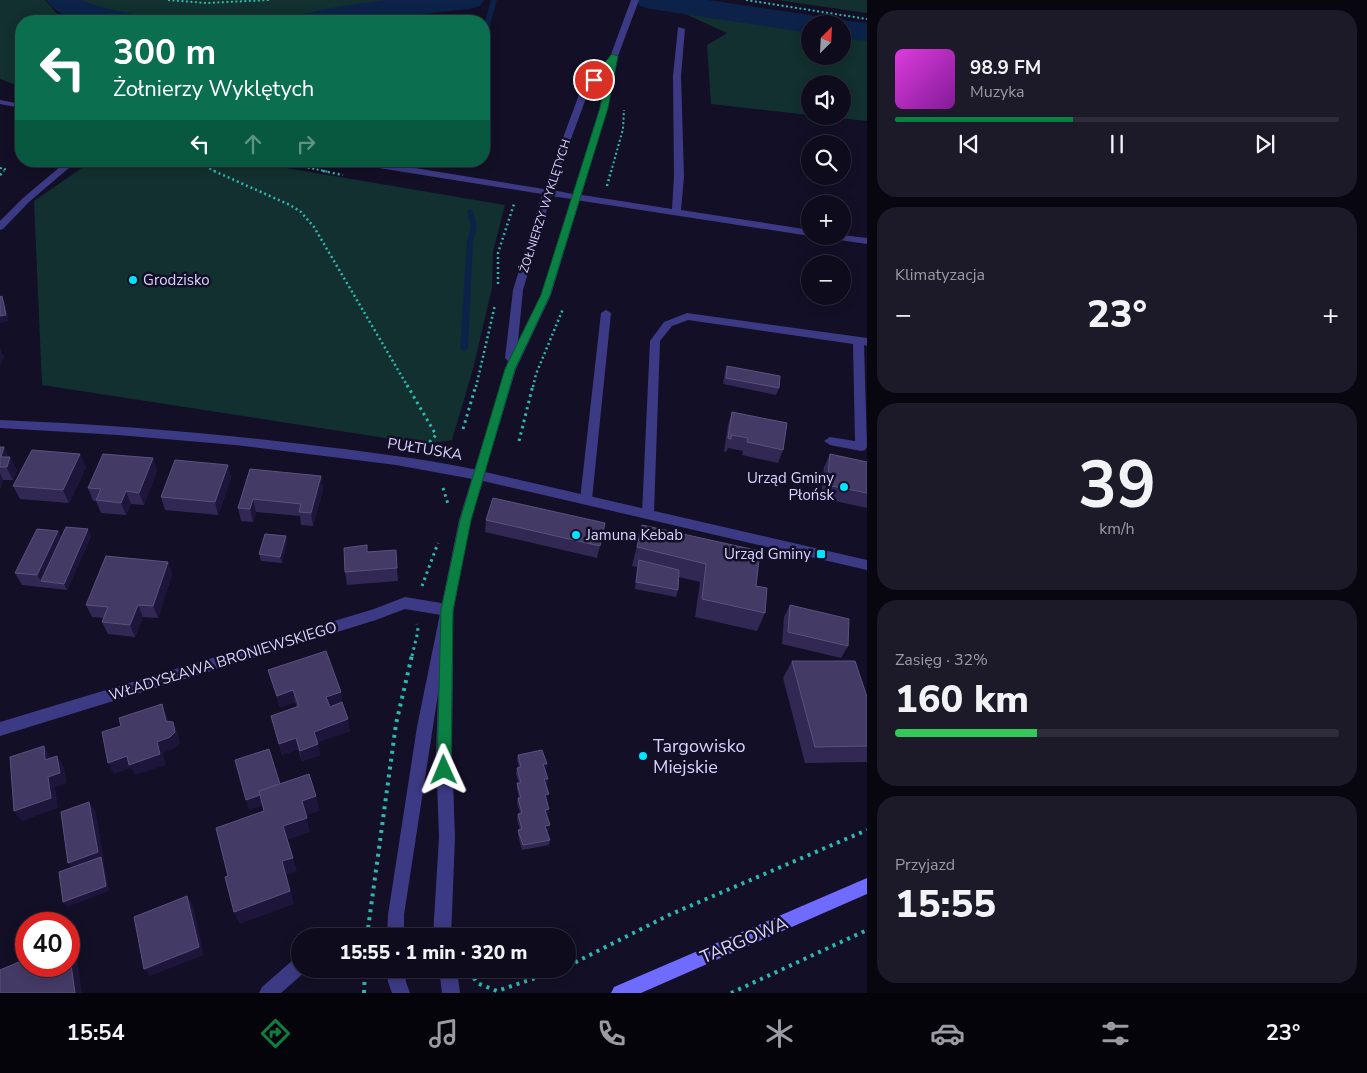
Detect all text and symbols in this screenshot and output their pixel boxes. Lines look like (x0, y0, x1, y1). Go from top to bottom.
north arrow (801, 15, 851, 65)
map controls (801, 15, 851, 305)
text: 300 m (113, 29, 216, 76)
icon: left (30, 35, 95, 100)
text: 98.9 FM (970, 55, 1041, 81)
pin (573, 59, 615, 101)
icon: arrive (580, 66, 608, 94)
text: Żołnierzy Wyklętych (113, 74, 314, 104)
button: sound (801, 75, 851, 125)
text: Muzyka (970, 81, 1025, 103)
icon: left (186, 130, 214, 158)
icon: ahead (239, 130, 267, 158)
icon: right (292, 130, 320, 158)
icon: previous (955, 130, 983, 158)
icon: pause (1103, 130, 1131, 158)
icon: next (1251, 130, 1279, 158)
button: search (801, 135, 851, 185)
street label: ŻOŁNIERZY WYKLĘTYCH (516, 137, 574, 275)
button: + (801, 195, 851, 245)
button: − (801, 255, 851, 305)
text: Klimatyzacja (895, 264, 985, 286)
place label: Grodzisko (143, 270, 210, 290)
marker: Grodzisko (127, 274, 139, 286)
text: 23° (1087, 289, 1147, 340)
text: − (895, 296, 912, 334)
text: + (1322, 296, 1339, 334)
street label: PUŁTUSKA (386, 433, 464, 465)
text: 39 (1078, 441, 1156, 530)
place label: Urząd Gminy Płońsk (747, 468, 834, 505)
marker: Urząd Gminy Płońsk (838, 481, 850, 493)
text: km/h (1099, 518, 1135, 540)
place label: Jamuna Kebab (585, 525, 683, 545)
marker: Jamuna Kebab (570, 529, 582, 541)
place label: Urząd Gminy (724, 544, 811, 564)
marker: Urząd Gminy (815, 548, 827, 560)
street label: WŁADYSŁAWA BRONIEWSKIEGO (107, 617, 339, 705)
text: Zasięg · 32% (895, 649, 988, 671)
text: 160 km (895, 674, 1029, 725)
place label: Targowisko Miejskie (653, 734, 746, 779)
position arrow (417, 743, 469, 795)
marker: Targowisko Miejskie (637, 750, 649, 762)
text: Przyjazd (895, 854, 955, 876)
text: 15:55 (895, 879, 996, 930)
street label: TARGOWA (696, 911, 792, 969)
speed limit sign: 40 (15, 912, 80, 977)
text: 15:55 · 1 min · 320 m (340, 940, 527, 966)
icon: directions (258, 1016, 293, 1051)
icon: music (426, 1016, 461, 1051)
icon: phone (594, 1016, 629, 1051)
icon: climate (762, 1016, 797, 1051)
icon: car (930, 1016, 965, 1051)
icon: filters (1098, 1016, 1133, 1051)
text: 15:54 (66, 1018, 125, 1048)
text: 23° (1266, 1018, 1300, 1048)

